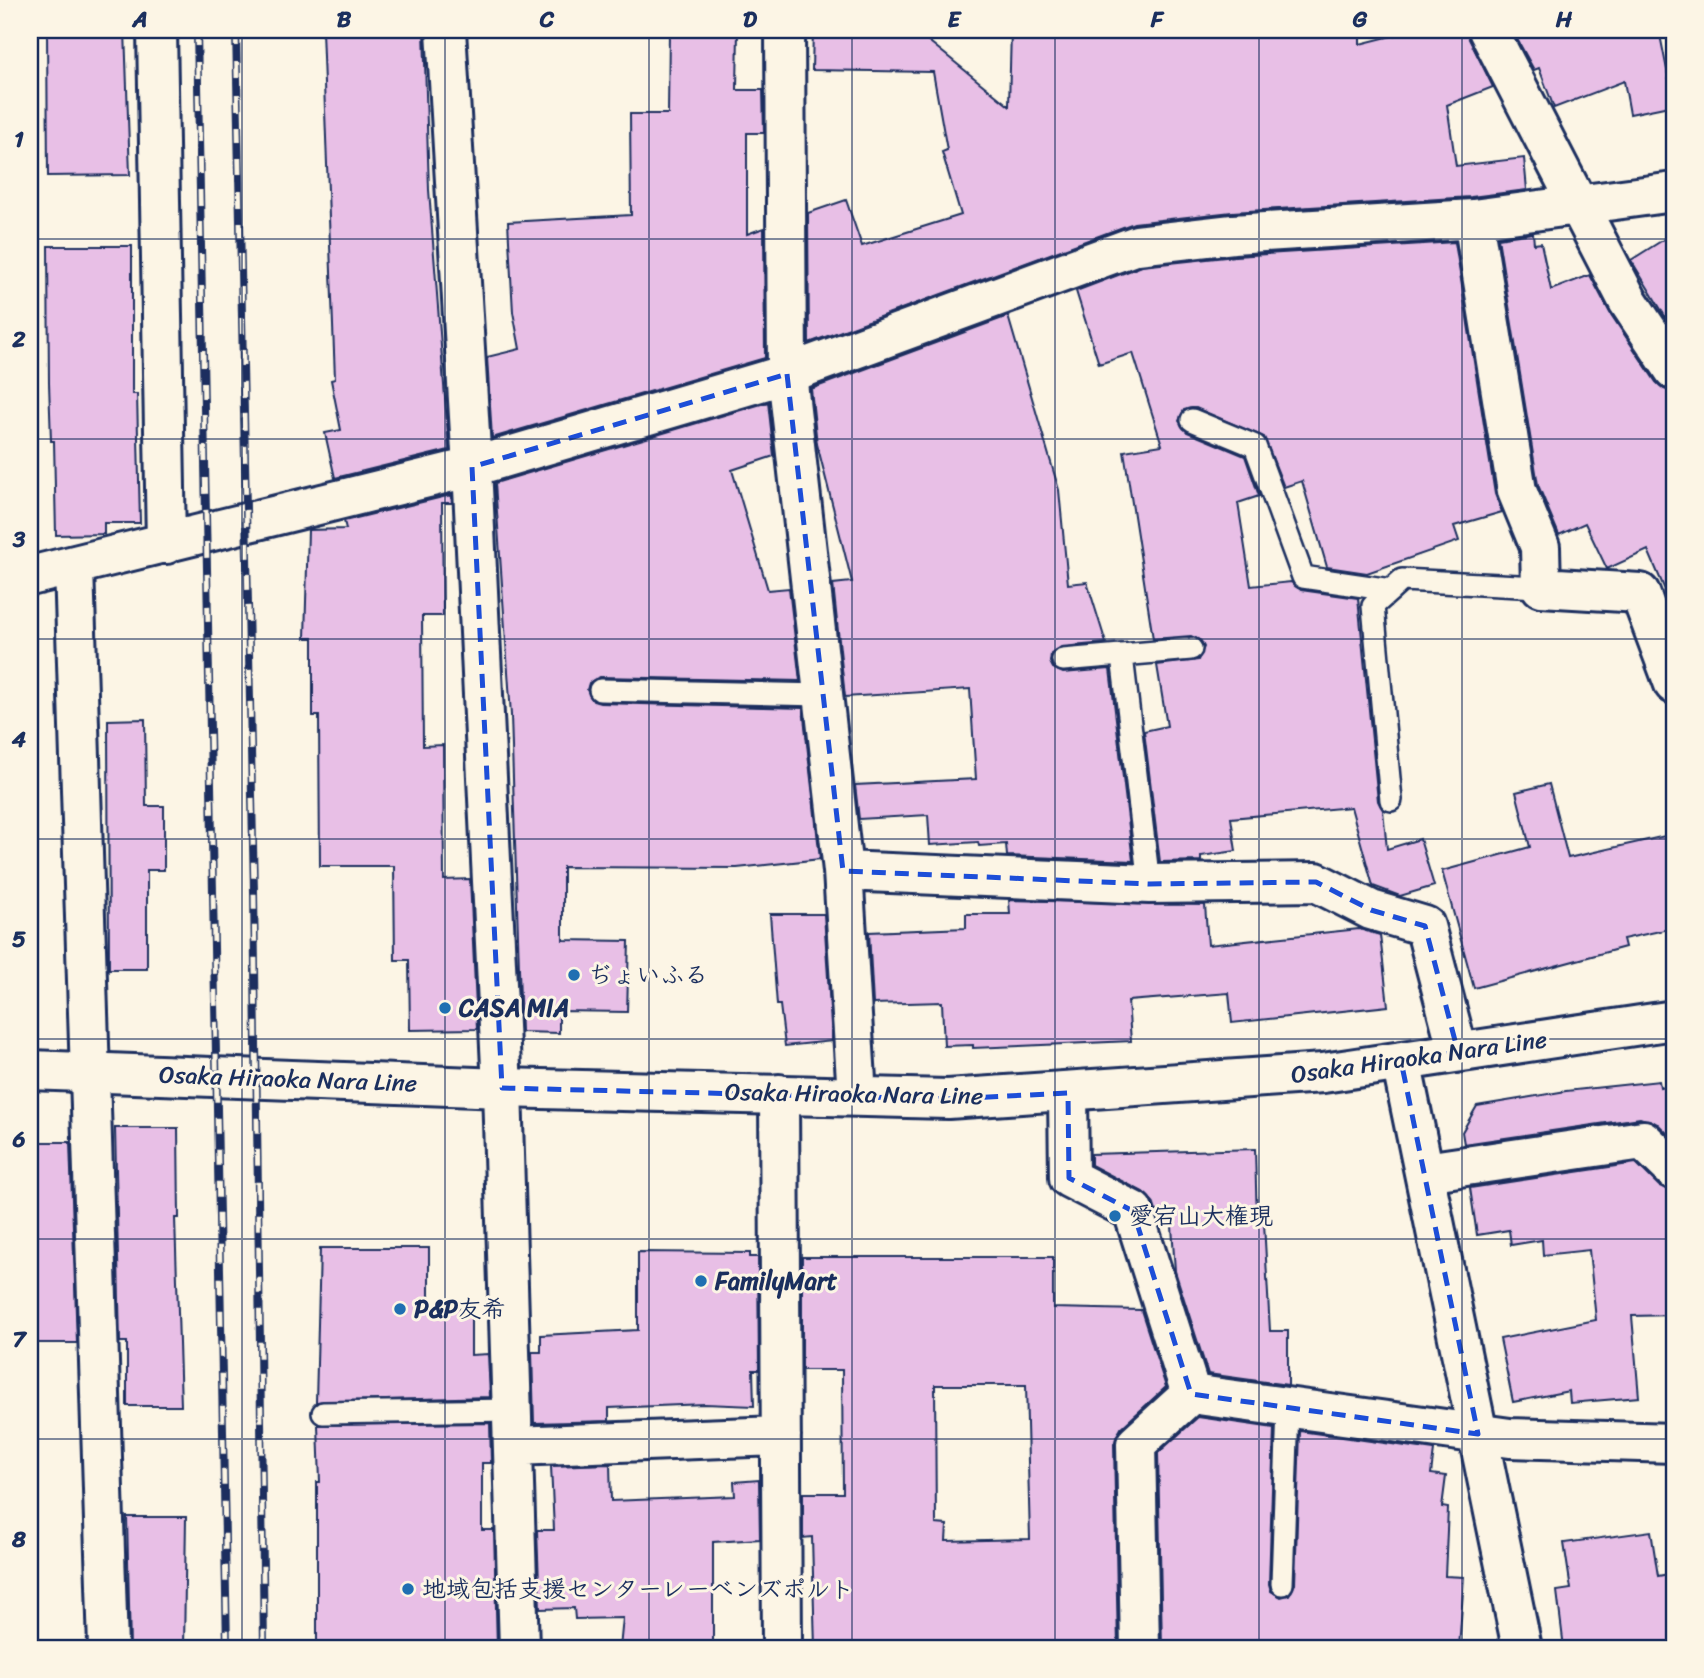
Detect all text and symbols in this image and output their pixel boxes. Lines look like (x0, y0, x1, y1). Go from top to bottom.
text: A (131, 0, 148, 40)
text: B (337, 0, 352, 40)
text: C (539, 0, 555, 40)
text: D (743, 0, 758, 40)
text: E (948, 0, 963, 40)
text: F (1150, 0, 1165, 40)
text: G (1352, 0, 1368, 40)
text: H (1555, 0, 1573, 40)
text: 1 (14, 119, 24, 160)
text: 2 (11, 319, 26, 360)
text: 3 (12, 519, 26, 560)
text: 4 (11, 719, 27, 760)
text: 5 (12, 919, 26, 960)
place label: ぢょいふる (588, 954, 708, 996)
marker: ぢょいふる (566, 967, 582, 983)
place label: CASA MIA (458, 987, 569, 1029)
marker: CASA MIA (437, 1000, 453, 1016)
street label: Osaka Hiraoka Nara Line (1288, 1018, 1550, 1096)
street label: Osaka Hiraoka Nara Line (158, 1054, 418, 1104)
street label: Osaka Hiraoka Nara Line (725, 1071, 983, 1117)
text: 6 (11, 1119, 26, 1160)
place label: 愛宕山大権現 (1129, 1195, 1273, 1237)
marker: 愛宕山大権現 (1107, 1208, 1123, 1224)
place label: FamilyMart (714, 1260, 838, 1302)
marker: FamilyMart (693, 1273, 709, 1289)
place label: P&P友希 (414, 1288, 506, 1330)
marker: P&P友希 (392, 1301, 408, 1317)
text: 7 (12, 1319, 27, 1360)
text: 8 (11, 1519, 26, 1560)
place label: 地域包括支援センターレーベンズポルト (422, 1568, 854, 1610)
marker: 地域包括支援センターレーベンズポルト (400, 1581, 416, 1597)

